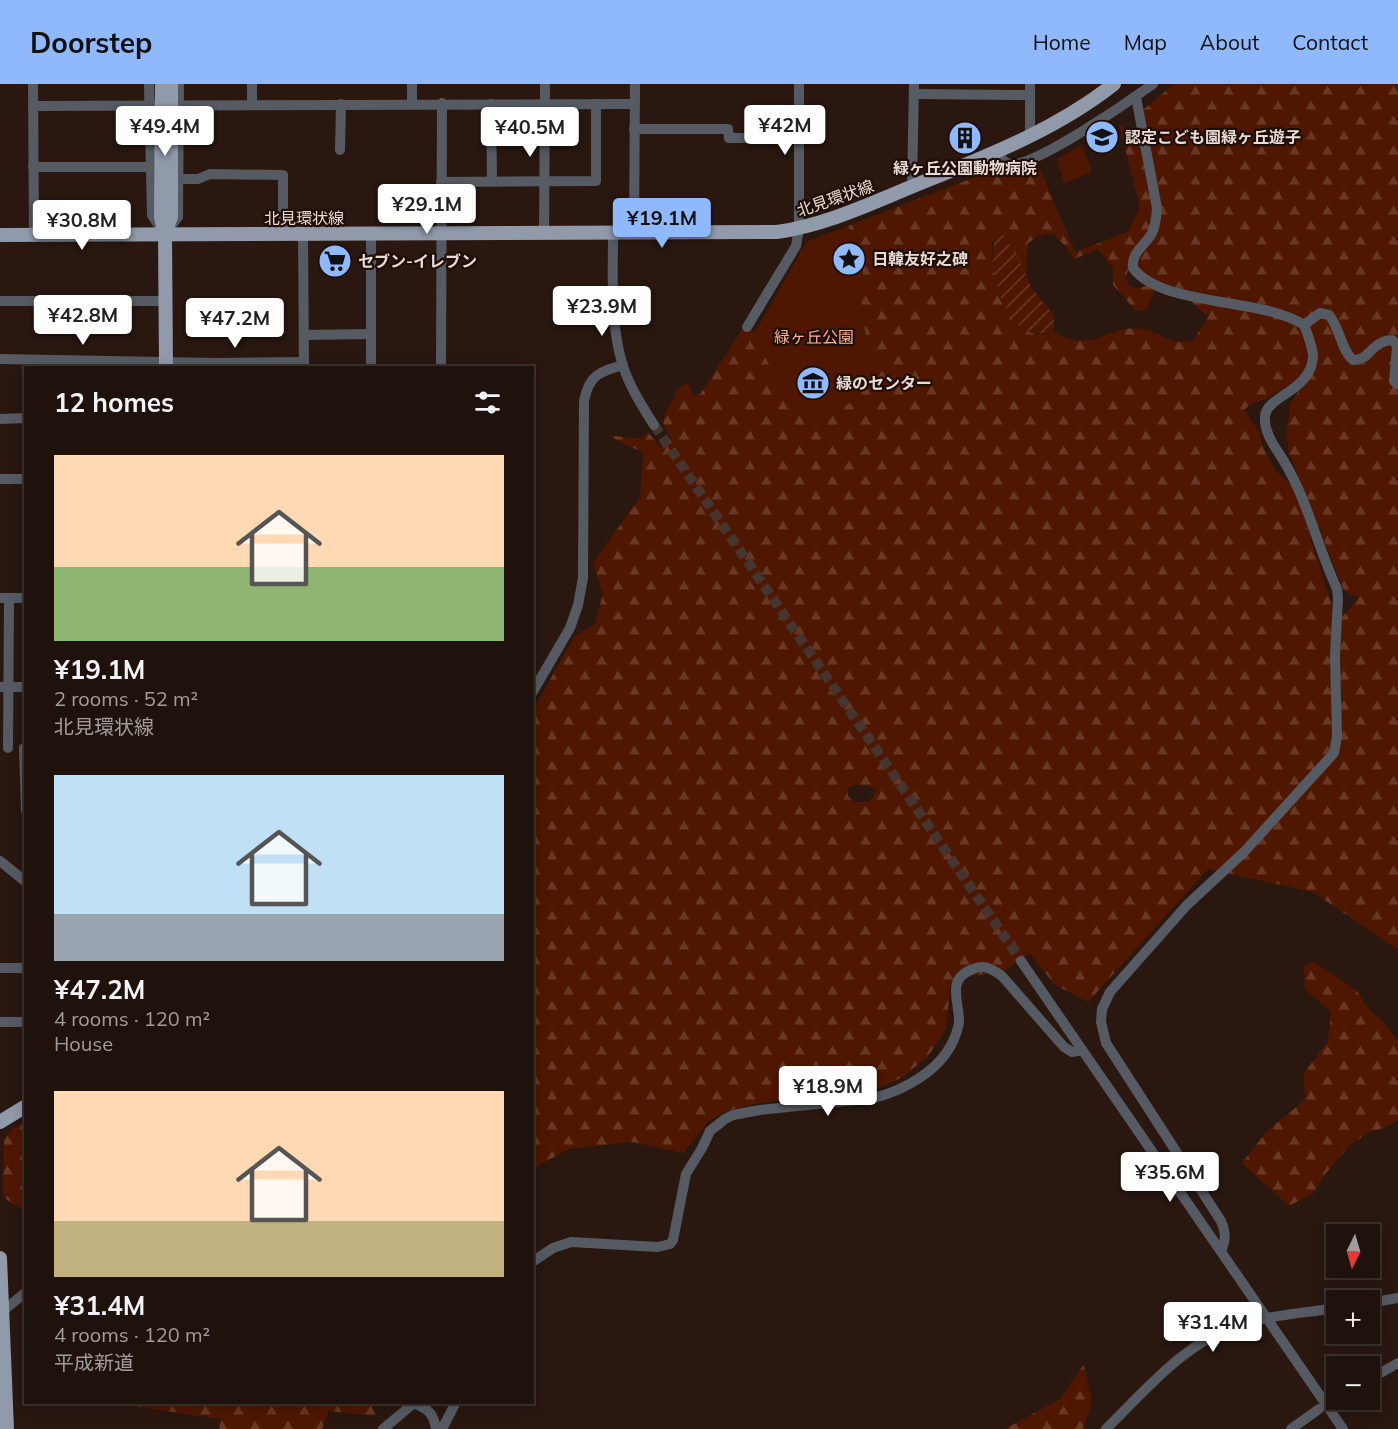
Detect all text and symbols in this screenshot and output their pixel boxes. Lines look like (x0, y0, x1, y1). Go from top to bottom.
text: Doorstep (30, 25, 152, 60)
text: Home (1033, 29, 1091, 55)
text: Map (1124, 29, 1167, 55)
text: About (1200, 29, 1259, 55)
text: Contact (1292, 29, 1368, 55)
pin: ¥42M (749, 105, 821, 156)
pin: ¥49.4M (116, 106, 214, 157)
pin: ¥40.5M (481, 107, 579, 158)
text: ¥42M (758, 112, 812, 137)
text: ¥49.4M (130, 113, 200, 138)
text: ¥40.5M (495, 114, 565, 139)
school or university icon: 認定こども園緑ヶ丘遊子 (1084, 119, 1120, 155)
building icon: 緑ヶ丘公園動物病院 (947, 120, 983, 156)
place label: 認定こども園緑ヶ丘遊子 (1125, 127, 1301, 147)
place label: 緑ヶ丘公園動物病院 (893, 158, 1037, 178)
street label: 北見環状線 (794, 176, 876, 220)
pin: ¥29.1M (378, 184, 476, 235)
text: ¥29.1M (392, 191, 462, 216)
pin: ¥19.1M (613, 198, 711, 249)
pin: ¥30.8M (33, 200, 131, 251)
text: ¥19.1M (627, 205, 697, 230)
text: ¥30.8M (47, 207, 117, 232)
street label: 北見環状線 (264, 208, 344, 228)
place icon: 日韓友好之碑 (831, 241, 867, 277)
supermarket icon: セブン-イレブン (317, 243, 353, 279)
place label: 日韓友好之碑 (872, 249, 968, 269)
place label: セブン-イレブン (358, 251, 477, 271)
pin: ¥23.9M (553, 286, 651, 337)
text: ¥23.9M (567, 293, 637, 318)
pin: ¥42.8M (34, 295, 132, 346)
pin: ¥47.2M (186, 298, 284, 349)
text: ¥42.8M (48, 302, 118, 327)
text: ¥47.2M (200, 305, 270, 330)
park label: 緑ヶ丘公園 (774, 327, 854, 347)
museum icon: 緑のセンター (795, 365, 831, 401)
place label: 緑のセンター (836, 373, 932, 393)
text: 12 homes (54, 386, 174, 419)
icon: filters (471, 386, 504, 419)
icon: home (225, 494, 333, 602)
text: ¥19.1M (54, 653, 145, 686)
text: 2 rooms · 52 m² (54, 686, 198, 711)
text: 北見環状線 (54, 714, 154, 739)
icon: home (225, 814, 333, 922)
text: ¥47.2M (54, 973, 145, 1006)
text: 4 rooms · 120 m² (54, 1006, 210, 1031)
text: House (54, 1031, 113, 1056)
pin: ¥18.9M (779, 1066, 877, 1117)
text: ¥18.9M (793, 1073, 863, 1098)
icon: home (225, 1130, 333, 1238)
pin: ¥35.6M (1121, 1152, 1219, 1203)
text: ¥35.6M (1135, 1159, 1205, 1184)
north arrow (1326, 1224, 1380, 1278)
map controls (1326, 1224, 1380, 1410)
text: ¥31.4M (54, 1289, 145, 1322)
button: + (1326, 1290, 1380, 1344)
pin: ¥31.4M (1164, 1302, 1262, 1353)
text: ¥31.4M (1178, 1309, 1248, 1334)
text: 4 rooms · 120 m² (54, 1322, 210, 1347)
text: 平成新道 (54, 1350, 134, 1375)
button: − (1326, 1356, 1380, 1410)

